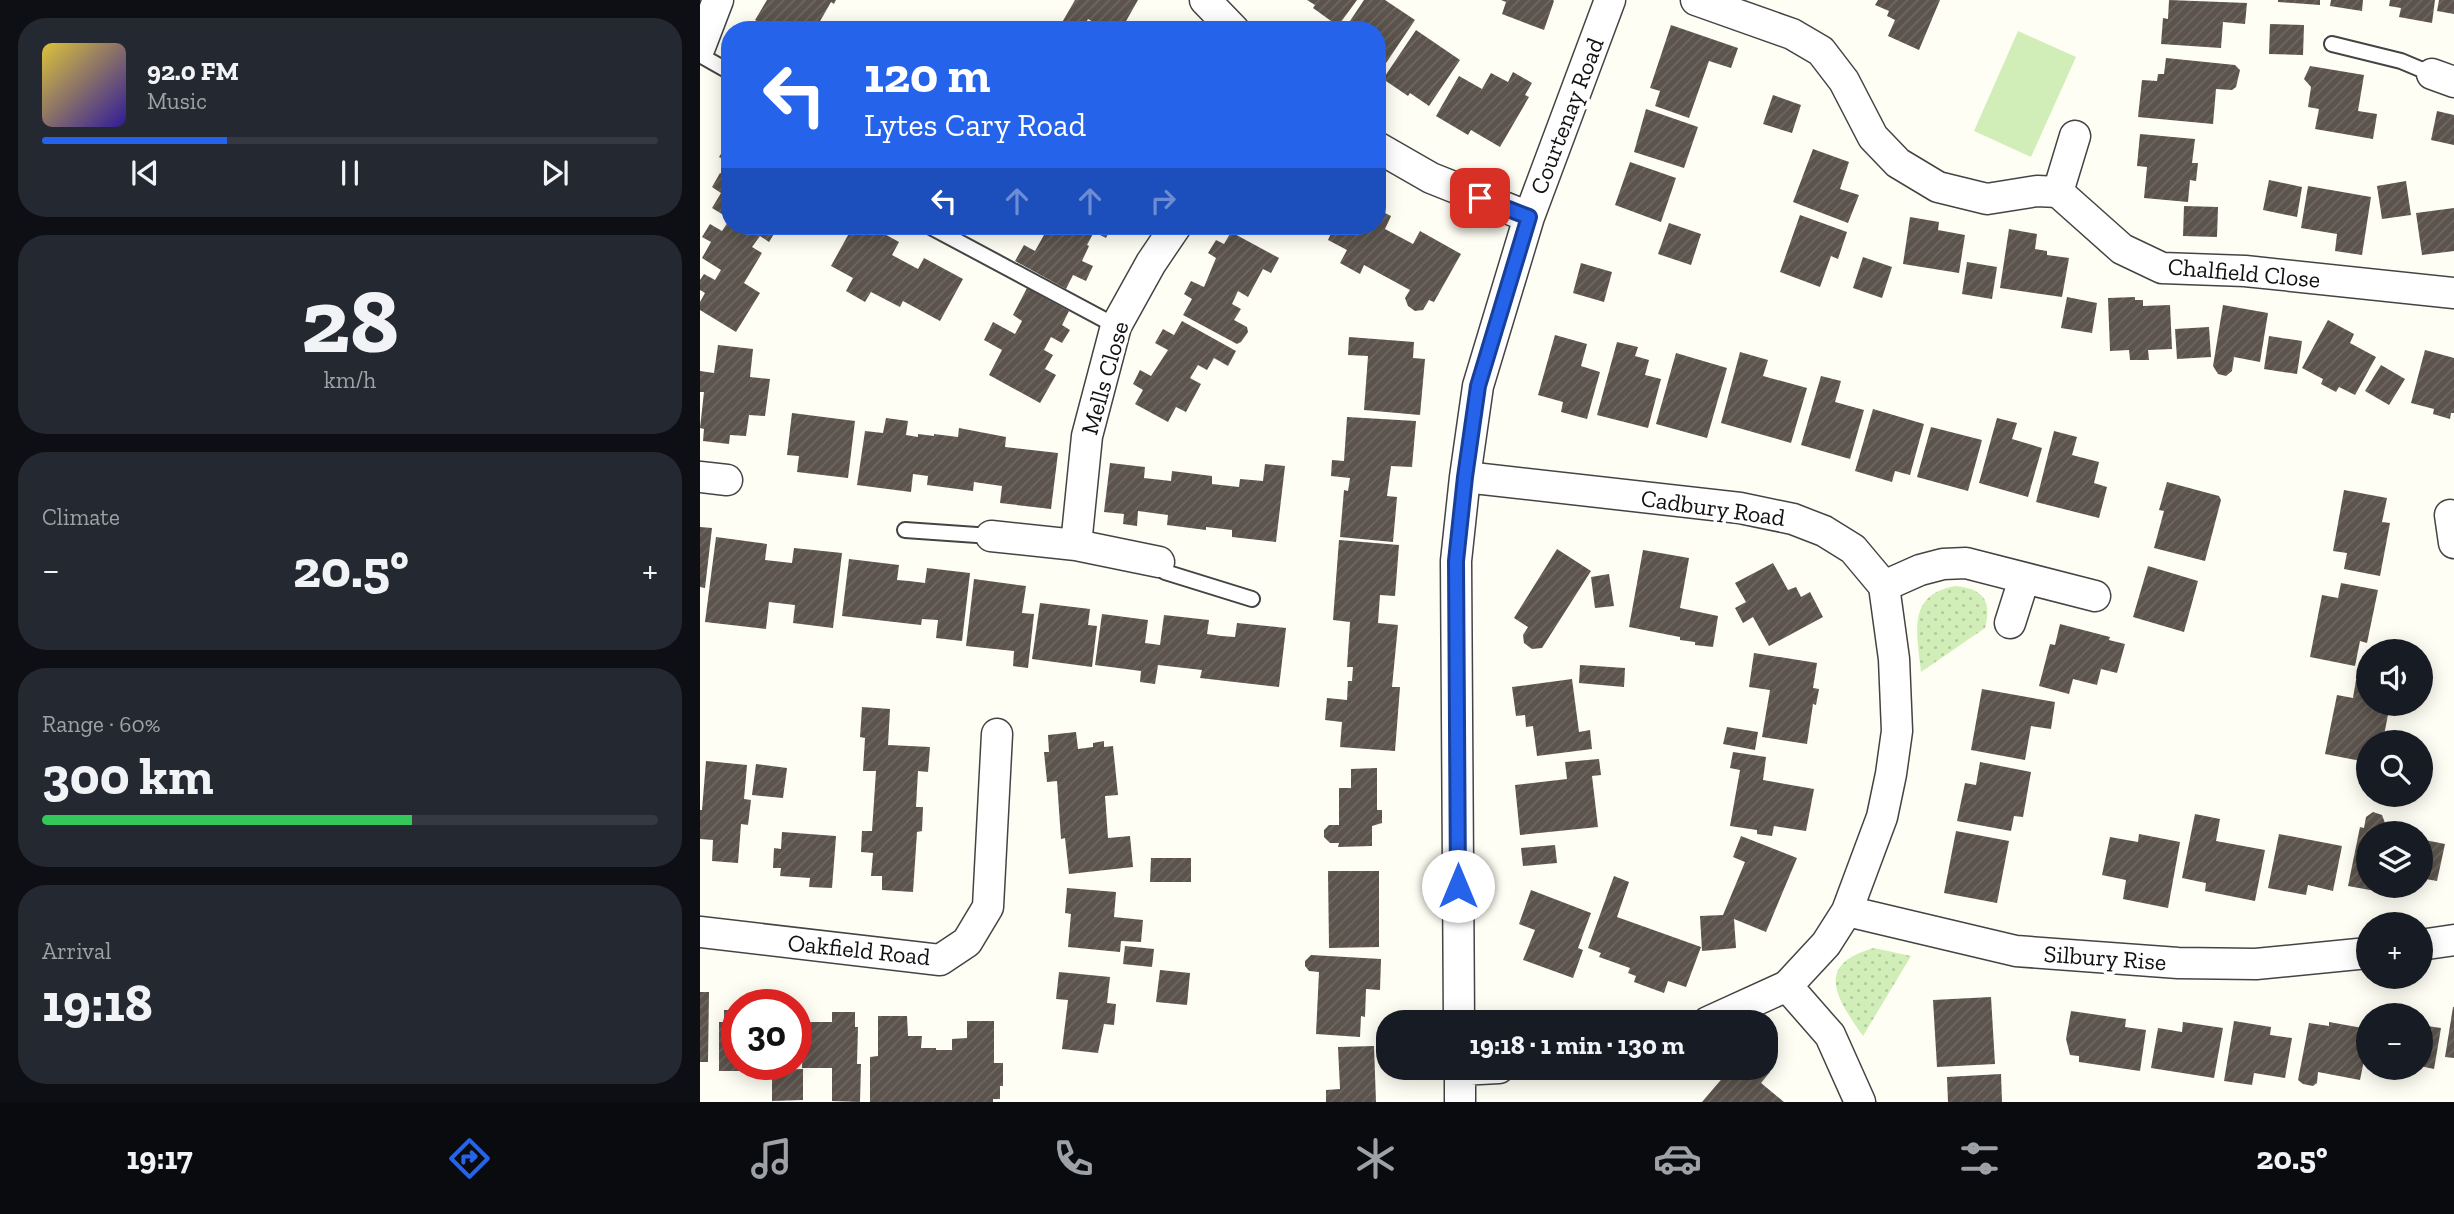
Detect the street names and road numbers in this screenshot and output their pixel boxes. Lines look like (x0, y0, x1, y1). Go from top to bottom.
street label: Courtenay Road (1523, 34, 1610, 198)
street label: Chalfield Close (2167, 251, 2321, 294)
street label: Mells Close (1075, 318, 1135, 438)
street label: Cadbury Road (1639, 483, 1787, 532)
street label: Oakfield Road (786, 928, 932, 971)
street label: Silbury Rise (2043, 939, 2167, 976)

